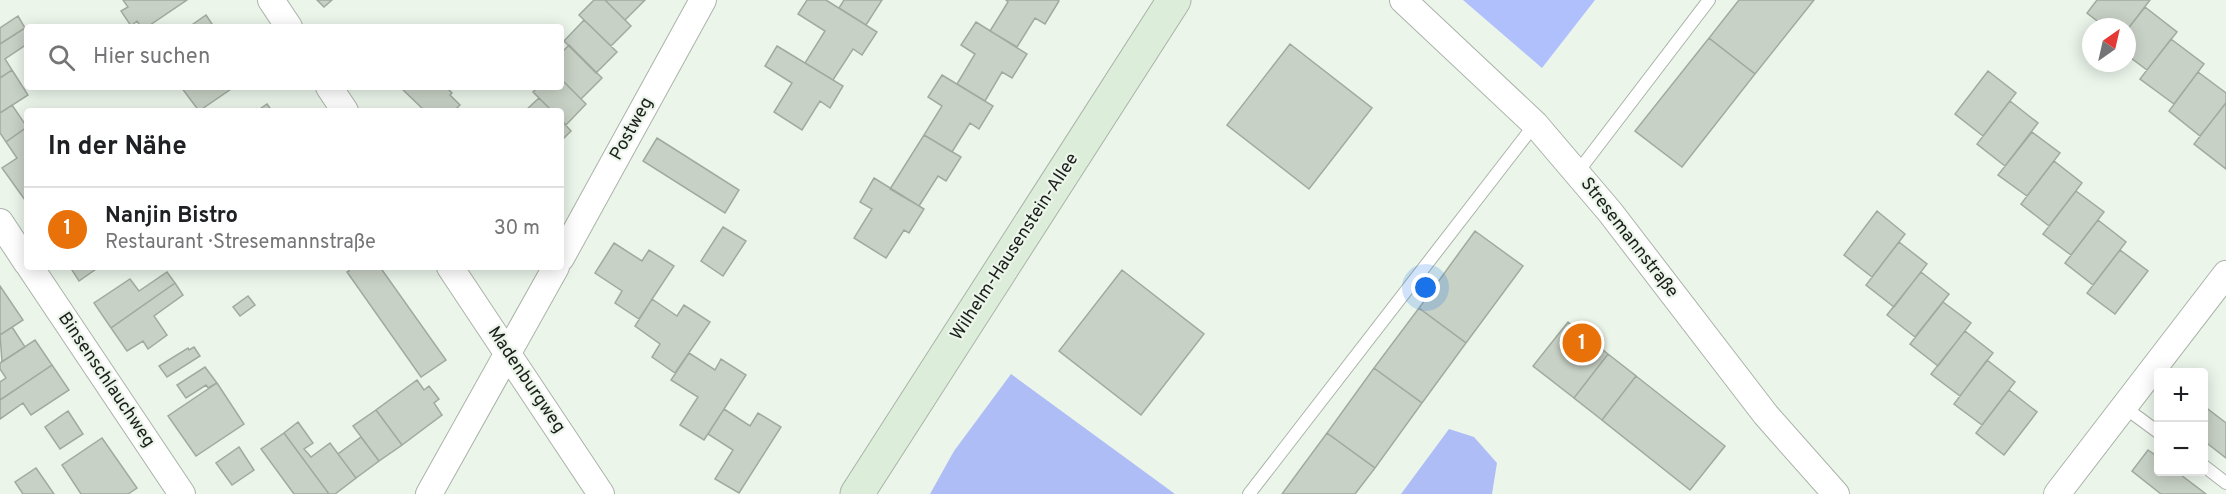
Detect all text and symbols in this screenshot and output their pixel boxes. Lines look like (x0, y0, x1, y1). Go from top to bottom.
north arrow (2082, 18, 2136, 72)
search box (24, 24, 564, 90)
icon: search (45, 41, 78, 74)
text: Hier suchen (93, 44, 210, 71)
street label: Postweg (605, 93, 659, 165)
text: In der Nähe (48, 131, 187, 164)
street label: Wilhelm-Hausenstein-Allee (946, 149, 1084, 345)
street label: Stresemannstraße (1575, 173, 1683, 303)
text: Nanjin Bistro (105, 203, 238, 230)
text: 1 (64, 216, 72, 242)
text: 30 m (494, 216, 540, 242)
text: Restaurant · Stresemannstraße (105, 230, 376, 256)
your location (1411, 273, 1440, 302)
street label: Binsenschlauchweg (52, 308, 160, 452)
pin: 1 (1562, 320, 1602, 366)
street label: Madenburgweg (482, 322, 570, 438)
map controls (2154, 368, 2208, 476)
button: + (2154, 368, 2208, 422)
button: − (2154, 422, 2208, 476)

